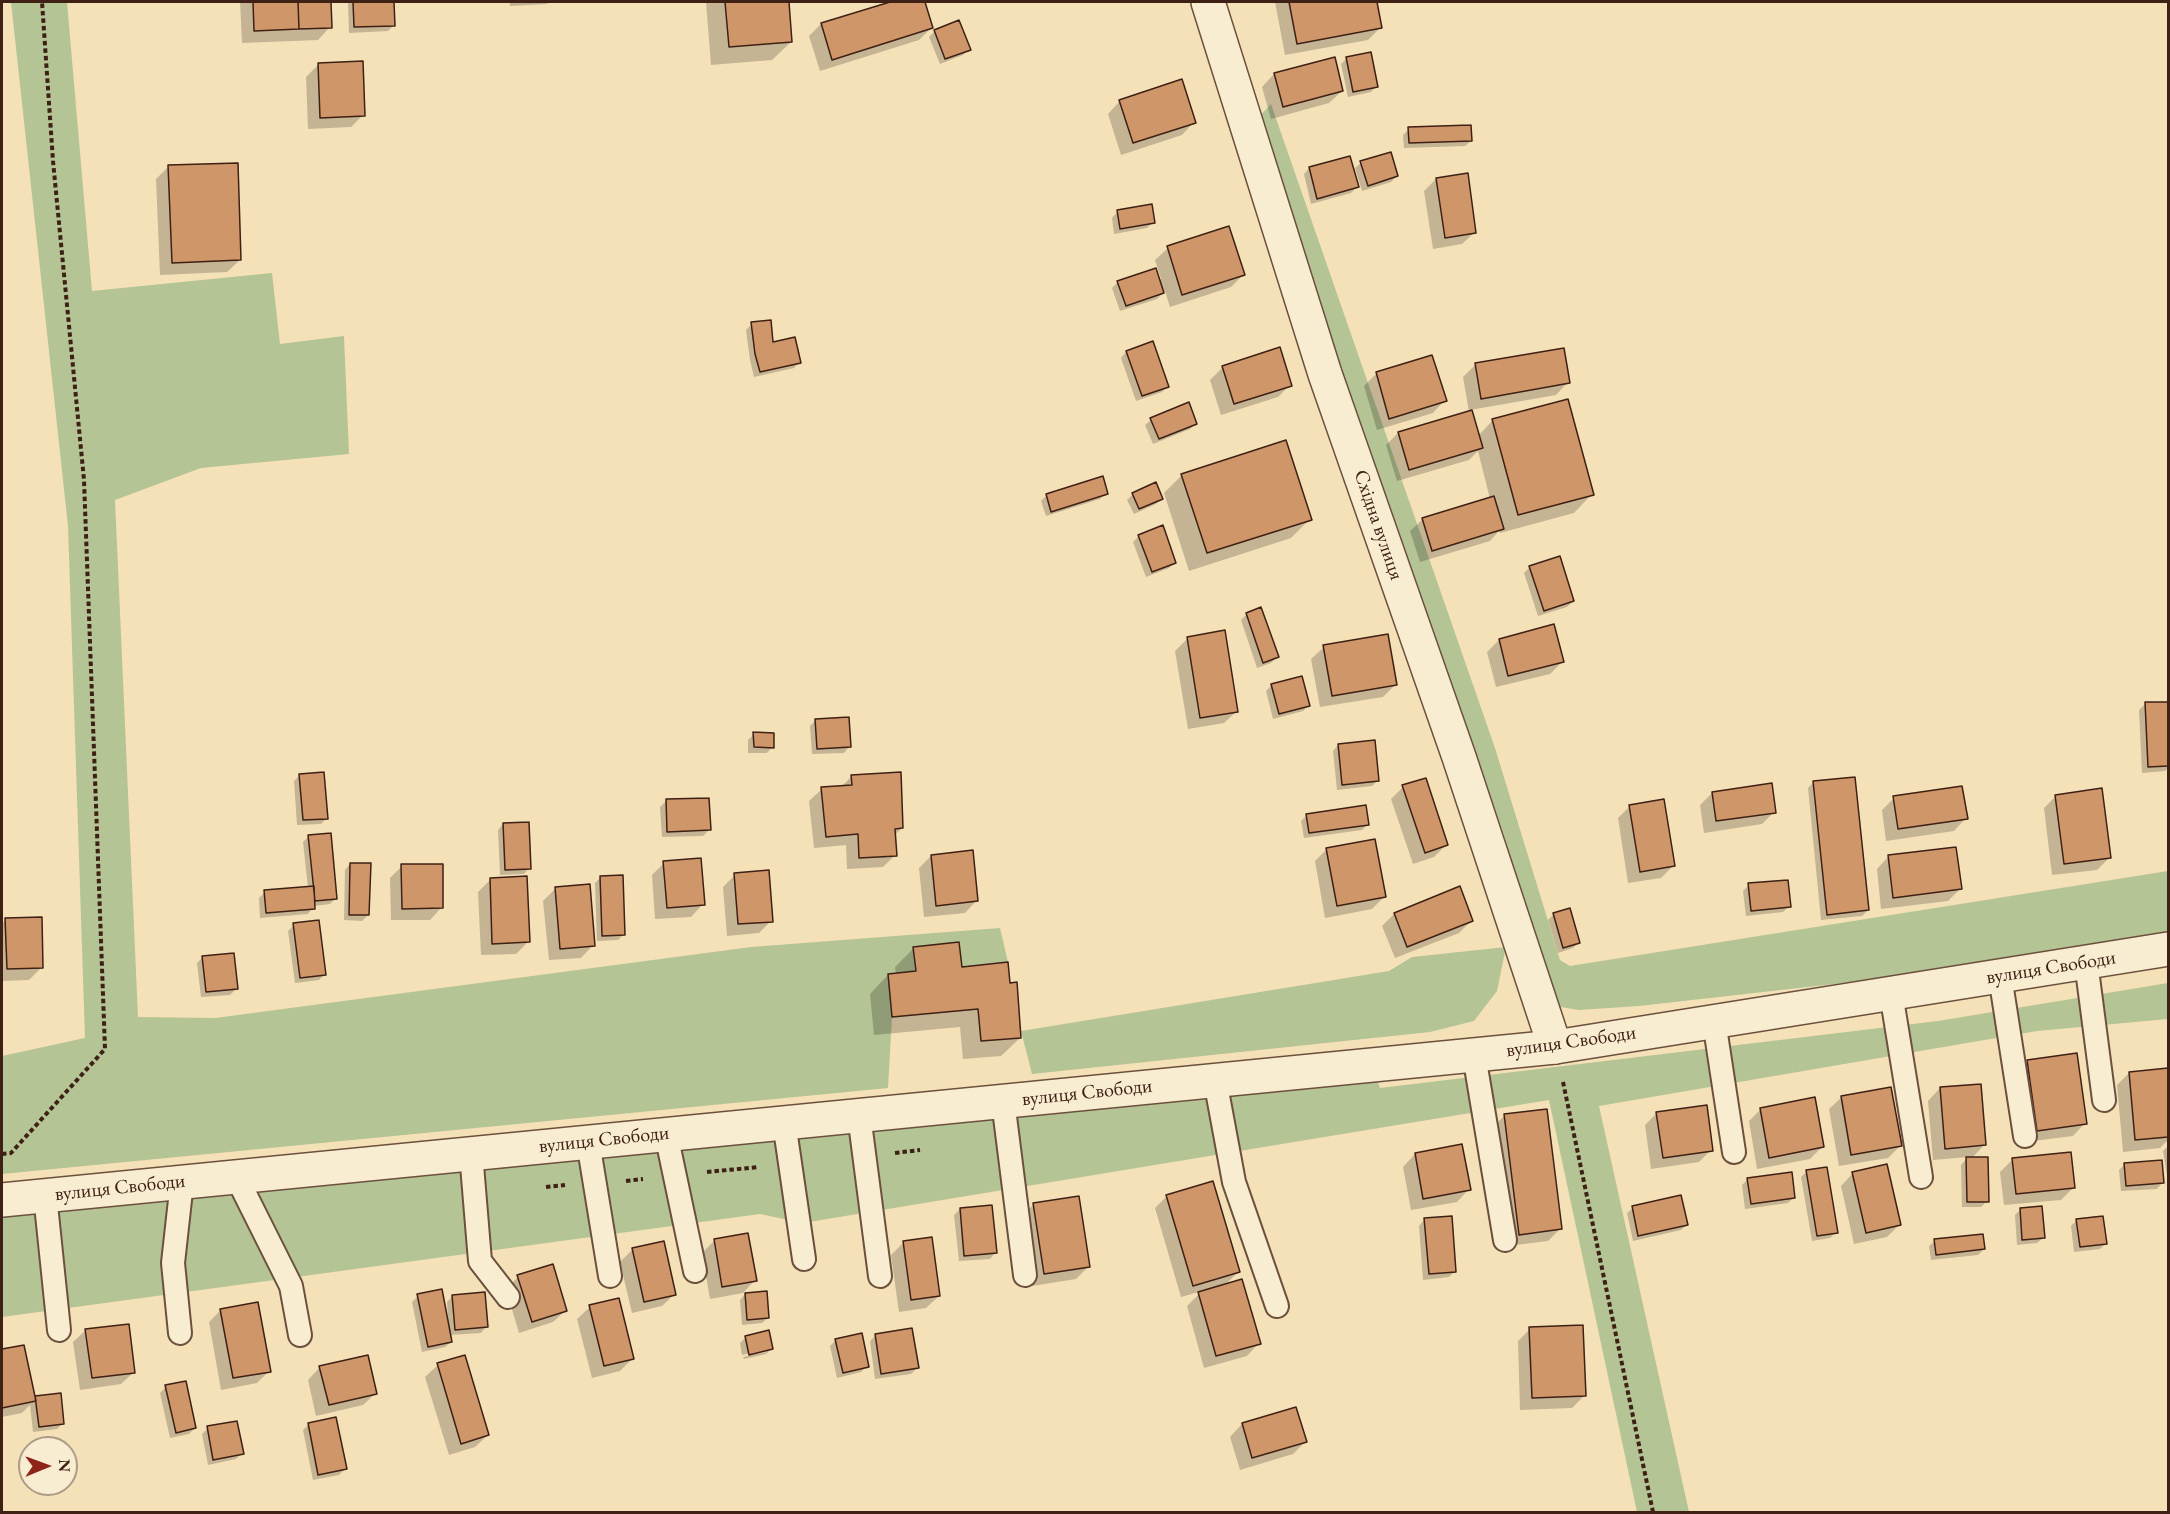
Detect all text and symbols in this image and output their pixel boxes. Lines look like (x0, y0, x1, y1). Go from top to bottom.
street label: Східна вулиця (1348, 467, 1408, 583)
street label: вулиця Свободи (1984, 946, 2118, 990)
street label: вулиця Свободи (1504, 1021, 1638, 1063)
street label: вулиця Свободи (1021, 1074, 1153, 1112)
street label: вулиця Свободи (538, 1121, 670, 1159)
street label: вулиця Свободи (54, 1169, 186, 1207)
north arrow (18, 1436, 78, 1496)
text: N (54, 1459, 75, 1472)

